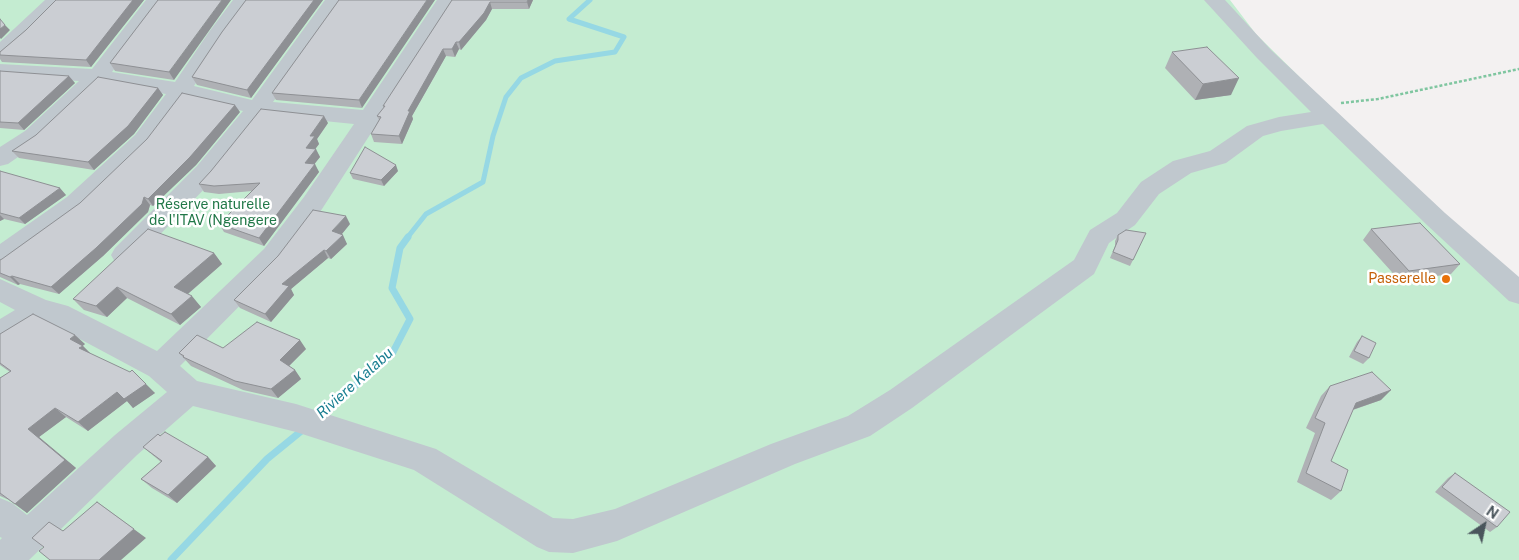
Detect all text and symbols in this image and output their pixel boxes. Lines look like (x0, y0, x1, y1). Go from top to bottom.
park label: Réserve naturelle de l'ITAV (Ngengere (149, 197, 277, 230)
place label: Passerelle (1368, 271, 1436, 287)
marker: Passerelle (1440, 273, 1452, 285)
water label: Riviere Kalabu (313, 344, 397, 422)
north arrow (1459, 500, 1509, 550)
text: N (1483, 503, 1501, 522)

